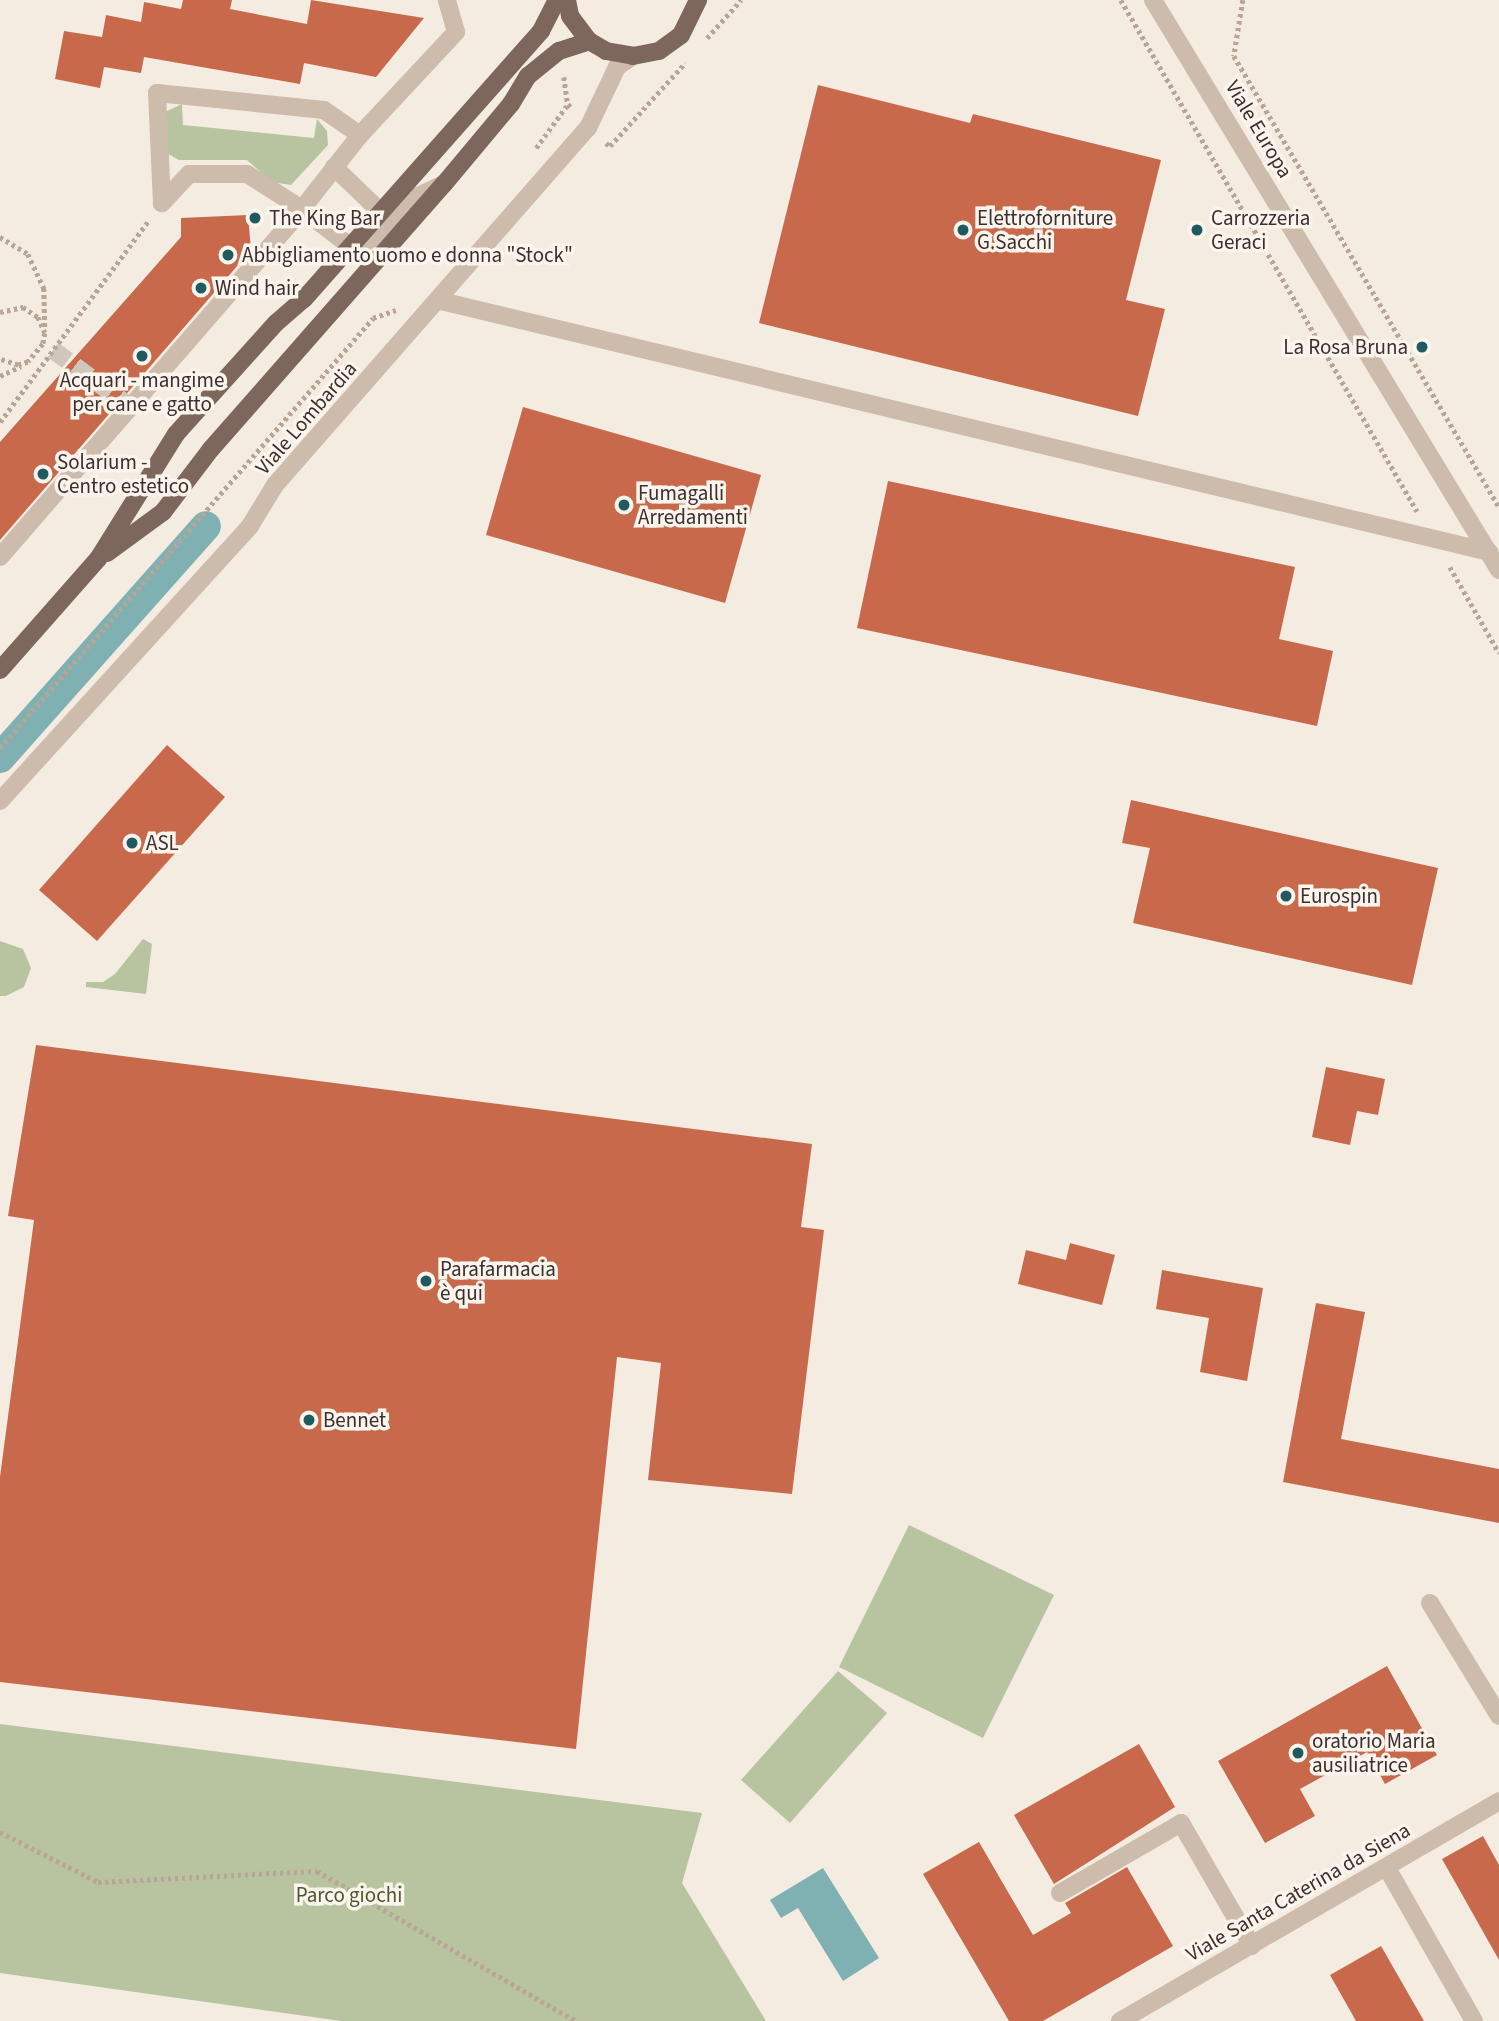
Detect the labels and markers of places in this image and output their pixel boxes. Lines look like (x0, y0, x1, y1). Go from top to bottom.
place label: The King Bar (269, 205, 380, 231)
place label: Elettroforniture G.Sacchi (977, 205, 1113, 255)
place label: Carrozzeria Geraci (1211, 205, 1310, 255)
marker: The King Bar (247, 210, 263, 226)
marker: Elettroforniture G.Sacchi (955, 222, 971, 238)
marker: Carrozzeria Geraci (1189, 222, 1205, 238)
place label: Abbigliamento uomo e donna "Stock" (242, 242, 573, 268)
marker: Abbigliamento uomo e donna "Stock" (220, 247, 236, 263)
place label: Wind hair (215, 275, 298, 301)
marker: Wind hair (193, 280, 209, 296)
place label: La Rosa Bruna (1283, 334, 1408, 360)
marker: La Rosa Bruna (1414, 339, 1430, 355)
marker: Acquari - mangime per cane e gatto (134, 348, 150, 364)
place label: Acquari - mangime per cane e gatto (60, 367, 224, 417)
place label: Solarium - Centro estetico (57, 449, 189, 499)
marker: Solarium - Centro estetico (35, 466, 51, 482)
place label: Fumagalli Arredamenti (638, 480, 748, 530)
marker: Fumagalli Arredamenti (616, 497, 632, 513)
place label: ASL (146, 830, 179, 856)
marker: ASL (124, 835, 140, 851)
place label: Eurospin (1300, 883, 1378, 909)
marker: Eurospin (1278, 888, 1294, 904)
place label: Parafarmacia è qui (440, 1256, 556, 1306)
marker: Parafarmacia è qui (418, 1273, 434, 1289)
place label: Bennet (323, 1407, 386, 1433)
marker: Bennet (301, 1412, 317, 1428)
place label: oratorio Maria ausiliatrice (1312, 1728, 1436, 1778)
marker: oratorio Maria ausiliatrice (1290, 1745, 1306, 1761)

